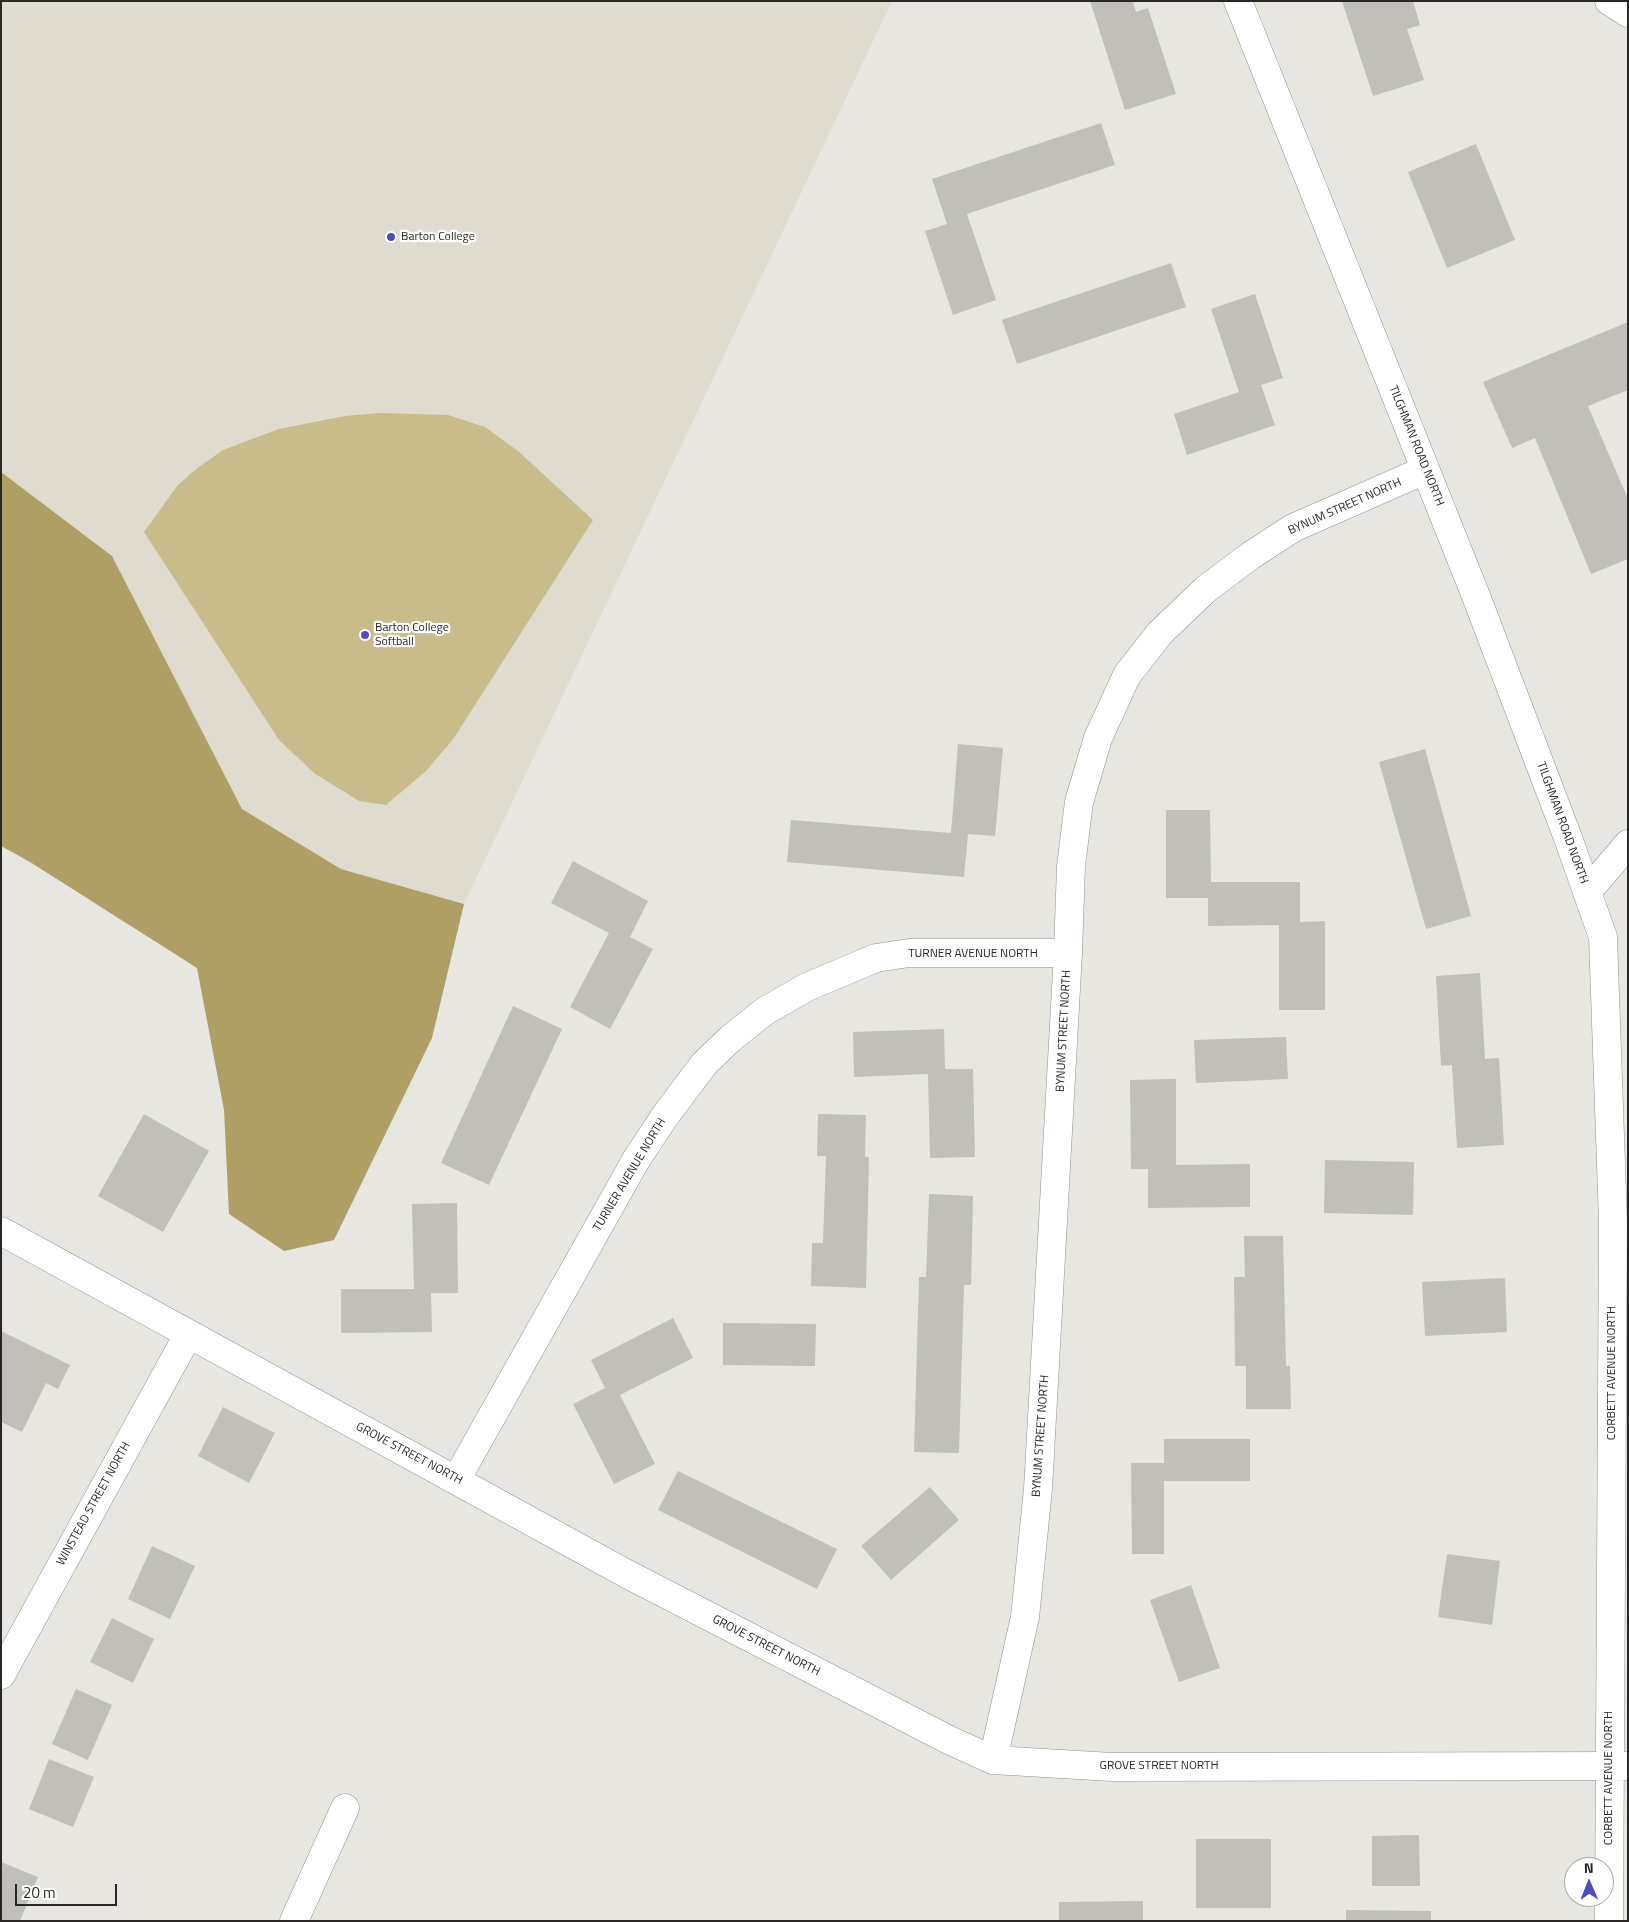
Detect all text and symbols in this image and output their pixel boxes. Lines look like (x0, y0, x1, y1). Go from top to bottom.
place label: Barton College (401, 230, 475, 244)
marker: Barton College (385, 231, 397, 243)
street label: TILGHMAN ROAD NORTH (1385, 384, 1447, 508)
street label: BYNUM STREET NORTH (1286, 476, 1404, 538)
place label: Barton College Softball (375, 621, 449, 649)
marker: Barton College Softball (359, 629, 371, 641)
street label: TILGHMAN ROAD NORTH (1533, 760, 1591, 886)
street label: TURNER AVENUE NORTH (908, 947, 1038, 961)
street label: BYNUM STREET NORTH (1054, 970, 1074, 1092)
street label: TURNER AVENUE NORTH (590, 1116, 670, 1234)
street label: CORBETT AVENUE NORTH (1605, 1306, 1619, 1440)
street label: BYNUM STREET NORTH (1030, 1375, 1052, 1497)
street label: GROVE STREET NORTH (353, 1420, 465, 1488)
street label: WINSTEAD STREET NORTH (54, 1440, 134, 1568)
street label: GROVE STREET NORTH (710, 1613, 822, 1679)
street label: CORBETT AVENUE NORTH (1602, 1711, 1616, 1845)
street label: GROVE STREET NORTH (1100, 1759, 1218, 1773)
north arrow (1564, 1857, 1614, 1907)
text: N (1584, 1857, 1594, 1878)
scale bar (18, 1874, 120, 1906)
text: 20 m (23, 1881, 56, 1904)

